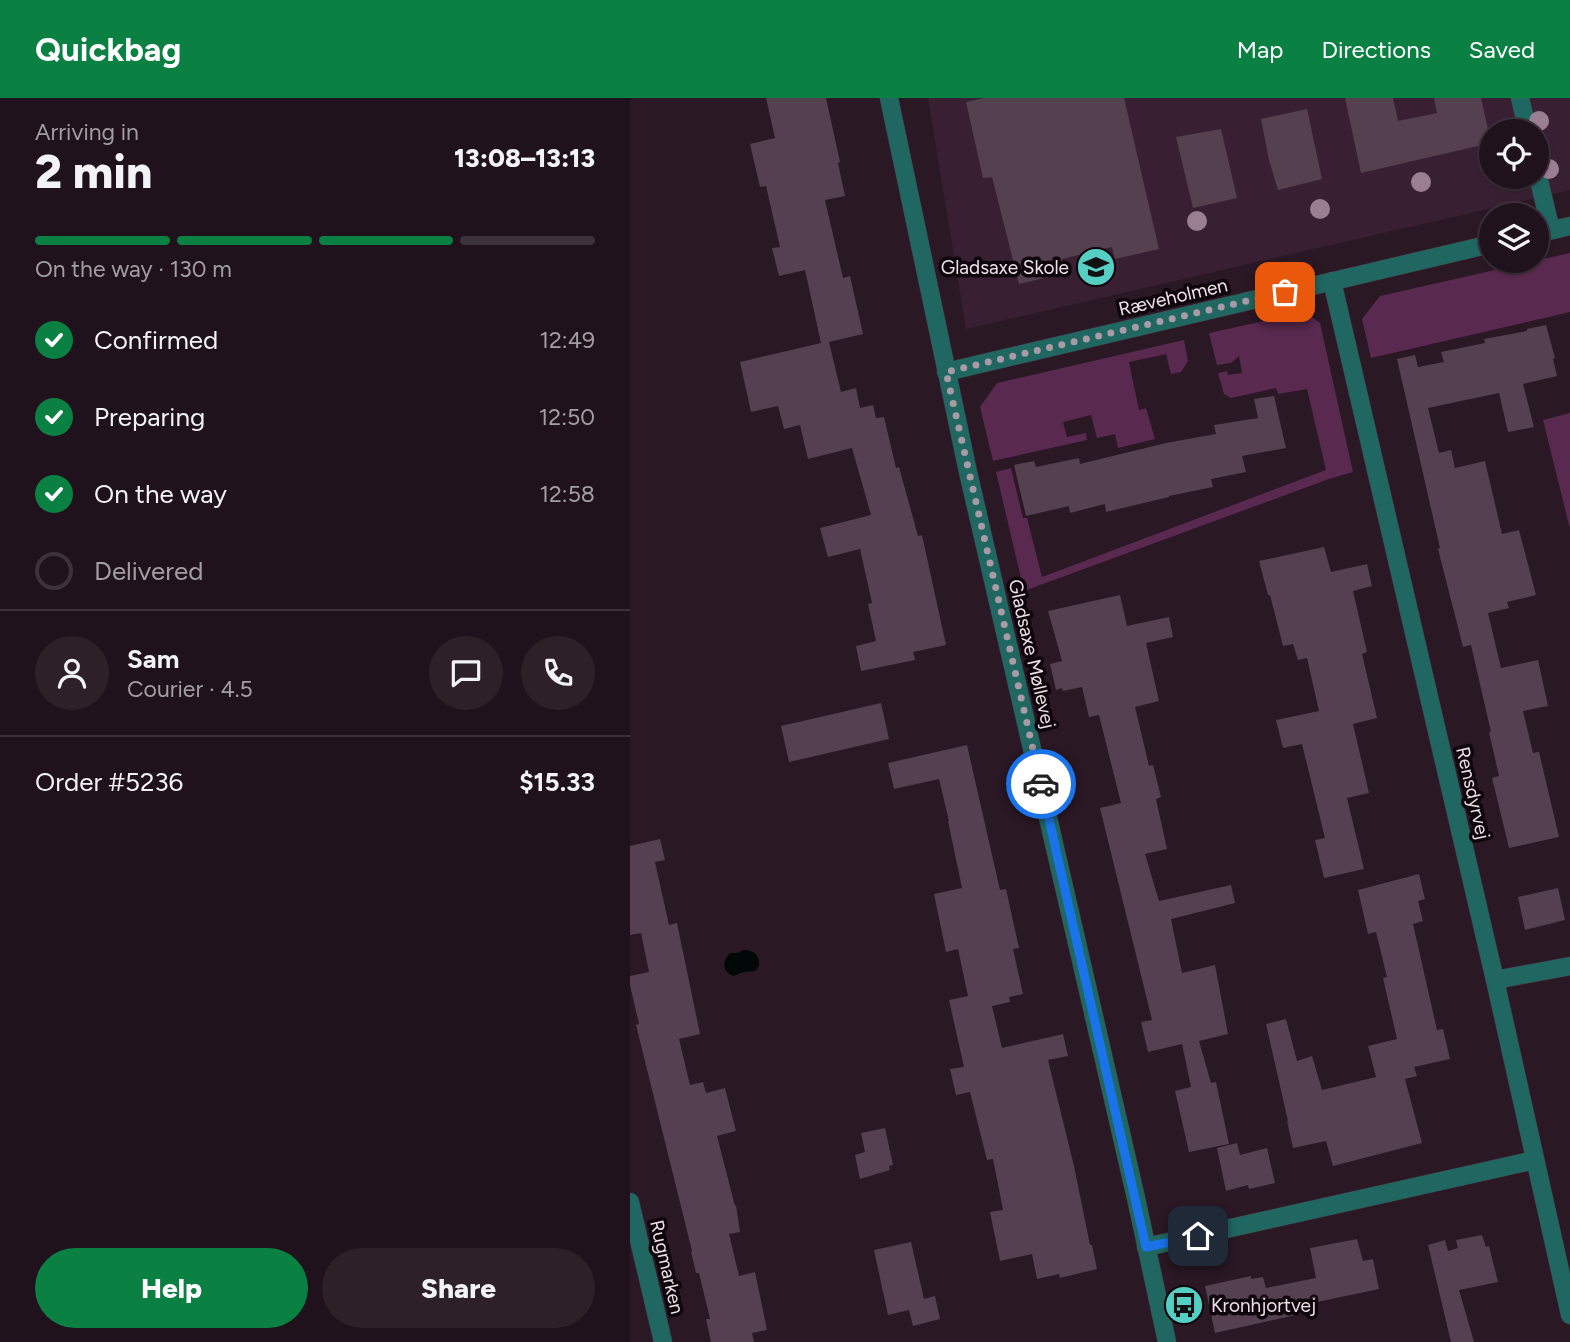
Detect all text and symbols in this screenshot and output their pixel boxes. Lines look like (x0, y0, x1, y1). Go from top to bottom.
text: Quickbag (35, 30, 181, 69)
text: Map (1237, 35, 1283, 64)
text: Directions (1321, 35, 1431, 64)
text: Saved (1469, 35, 1535, 64)
text: Arriving in (35, 118, 139, 146)
map controls (1479, 119, 1549, 273)
button: locate (1479, 119, 1549, 189)
text: 13:08–13:13 (454, 142, 595, 174)
text: 2 min (35, 144, 152, 200)
button: layers (1479, 203, 1549, 273)
school or university icon: Gladsaxe Skole (1075, 246, 1117, 288)
text: On the way · 130 m (35, 255, 232, 283)
place label: Gladsaxe Skole (941, 256, 1069, 279)
pin (1255, 262, 1315, 322)
street label: Ræveholmen (1116, 273, 1230, 321)
icon: bag (1266, 273, 1304, 311)
icon: check (35, 321, 73, 359)
text: Confirmed (94, 324, 218, 356)
text: 12:49 (540, 326, 595, 354)
icon: check (35, 398, 73, 436)
text: Preparing (94, 401, 205, 433)
text: 12:50 (539, 403, 595, 431)
icon: check (35, 475, 73, 513)
text: On the way (94, 478, 227, 510)
text: 12:58 (539, 480, 595, 508)
text: Delivered (94, 555, 203, 587)
street label: Gladsaxe Møllevej (1004, 577, 1060, 731)
button: person (35, 636, 109, 710)
button: chat (429, 636, 503, 710)
button: phone (521, 636, 595, 710)
text: Sam (127, 643, 179, 675)
text: Courier · 4.5 (127, 675, 253, 703)
street label: Rensdyrvej (1451, 744, 1495, 842)
courier (1006, 749, 1076, 819)
icon: car (1022, 765, 1060, 803)
text: Order #5236 (35, 766, 183, 798)
text: $15.33 (519, 766, 595, 798)
pin (1168, 1206, 1228, 1266)
icon: home (1179, 1217, 1217, 1255)
street label: Rugmarken (645, 1218, 689, 1316)
button: Help (35, 1248, 308, 1328)
button: Share (322, 1248, 595, 1328)
bus stop icon: Kronhjortvej (1163, 1284, 1205, 1326)
place label: Kronhjortvej (1211, 1294, 1316, 1317)

